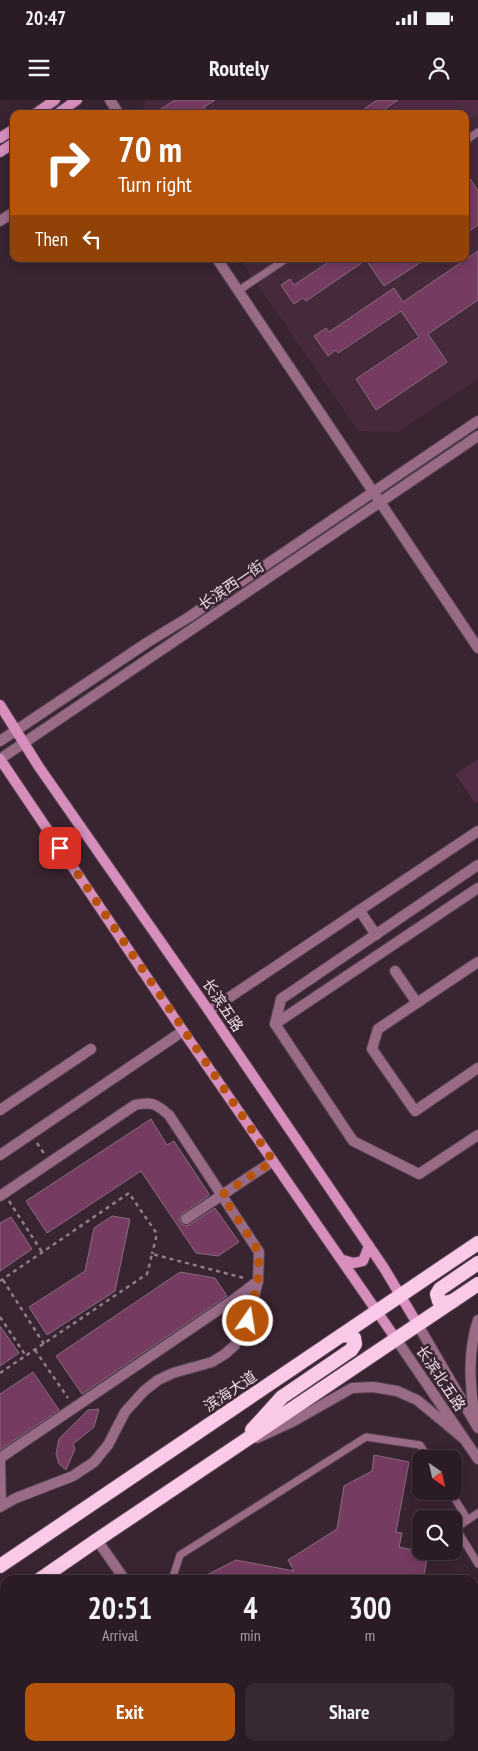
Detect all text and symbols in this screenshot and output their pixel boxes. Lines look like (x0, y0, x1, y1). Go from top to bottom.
text: 20:47 (25, 6, 66, 30)
icon: menu (25, 54, 53, 82)
text: Routely (209, 54, 269, 82)
icon: person (425, 54, 453, 82)
text: 70 m (118, 126, 182, 172)
icon: right (35, 130, 100, 195)
text: Turn right (118, 170, 192, 198)
icon: left (78, 225, 106, 253)
text: Then (35, 227, 68, 251)
street label: 长滨西一街 (195, 556, 267, 614)
pin (39, 827, 81, 869)
icon: arrive (46, 834, 74, 862)
street label: 长滨五路 (198, 975, 248, 1035)
position arrow (221, 1294, 273, 1346)
street label: 长滨北五路 (412, 1342, 470, 1414)
street label: 滨海大道 (200, 1366, 260, 1416)
north arrow (412, 1450, 462, 1500)
map controls (412, 1450, 462, 1560)
button: search (412, 1510, 462, 1560)
text: 20:51 (88, 1588, 152, 1627)
text: 4 (243, 1588, 258, 1627)
text: 300 (348, 1588, 391, 1627)
text: Arrival (102, 1625, 138, 1645)
text: min (240, 1625, 261, 1645)
text: m (365, 1625, 375, 1645)
button: Exit (25, 1683, 235, 1741)
button: Share (245, 1683, 454, 1741)

